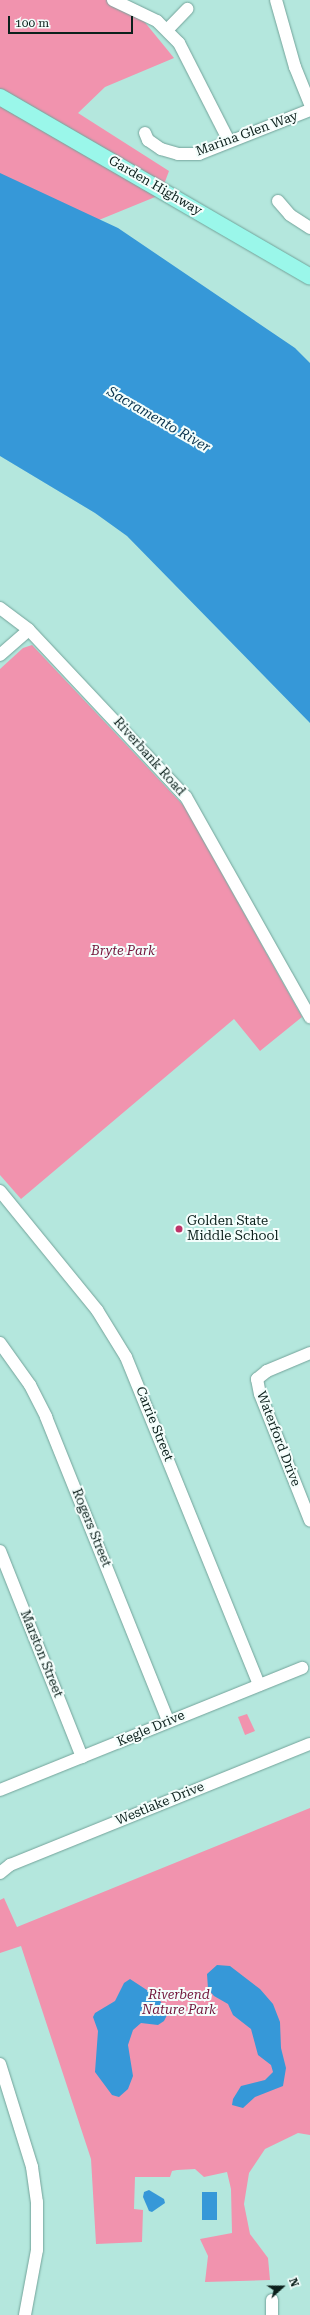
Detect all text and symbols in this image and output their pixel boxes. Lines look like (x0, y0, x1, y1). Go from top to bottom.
scale bar (10, 8, 135, 34)
text: 100 m (15, 16, 49, 30)
street label: Marina Glen Way (194, 108, 300, 160)
street label: Garden Highway (106, 153, 204, 219)
water label: Sacramento River (104, 383, 214, 455)
street label: Riverbank Road (110, 715, 188, 799)
park label: Bryte Park (91, 943, 155, 959)
place label: Golden State Middle School (187, 1214, 279, 1245)
marker: Golden State Middle School (174, 1224, 184, 1234)
street label: Carrie Street (132, 1384, 176, 1464)
street label: Waterford Drive (253, 1389, 303, 1489)
street label: Rogers Street (68, 1487, 114, 1569)
street label: Marston Street (16, 1608, 66, 1700)
street label: Kegle Drive (115, 1708, 187, 1750)
street label: Westlake Drive (113, 1779, 207, 1829)
park label: Riverbend Nature Park (142, 1988, 216, 2019)
north arrow (262, 2267, 302, 2307)
text: N (286, 2276, 301, 2289)

